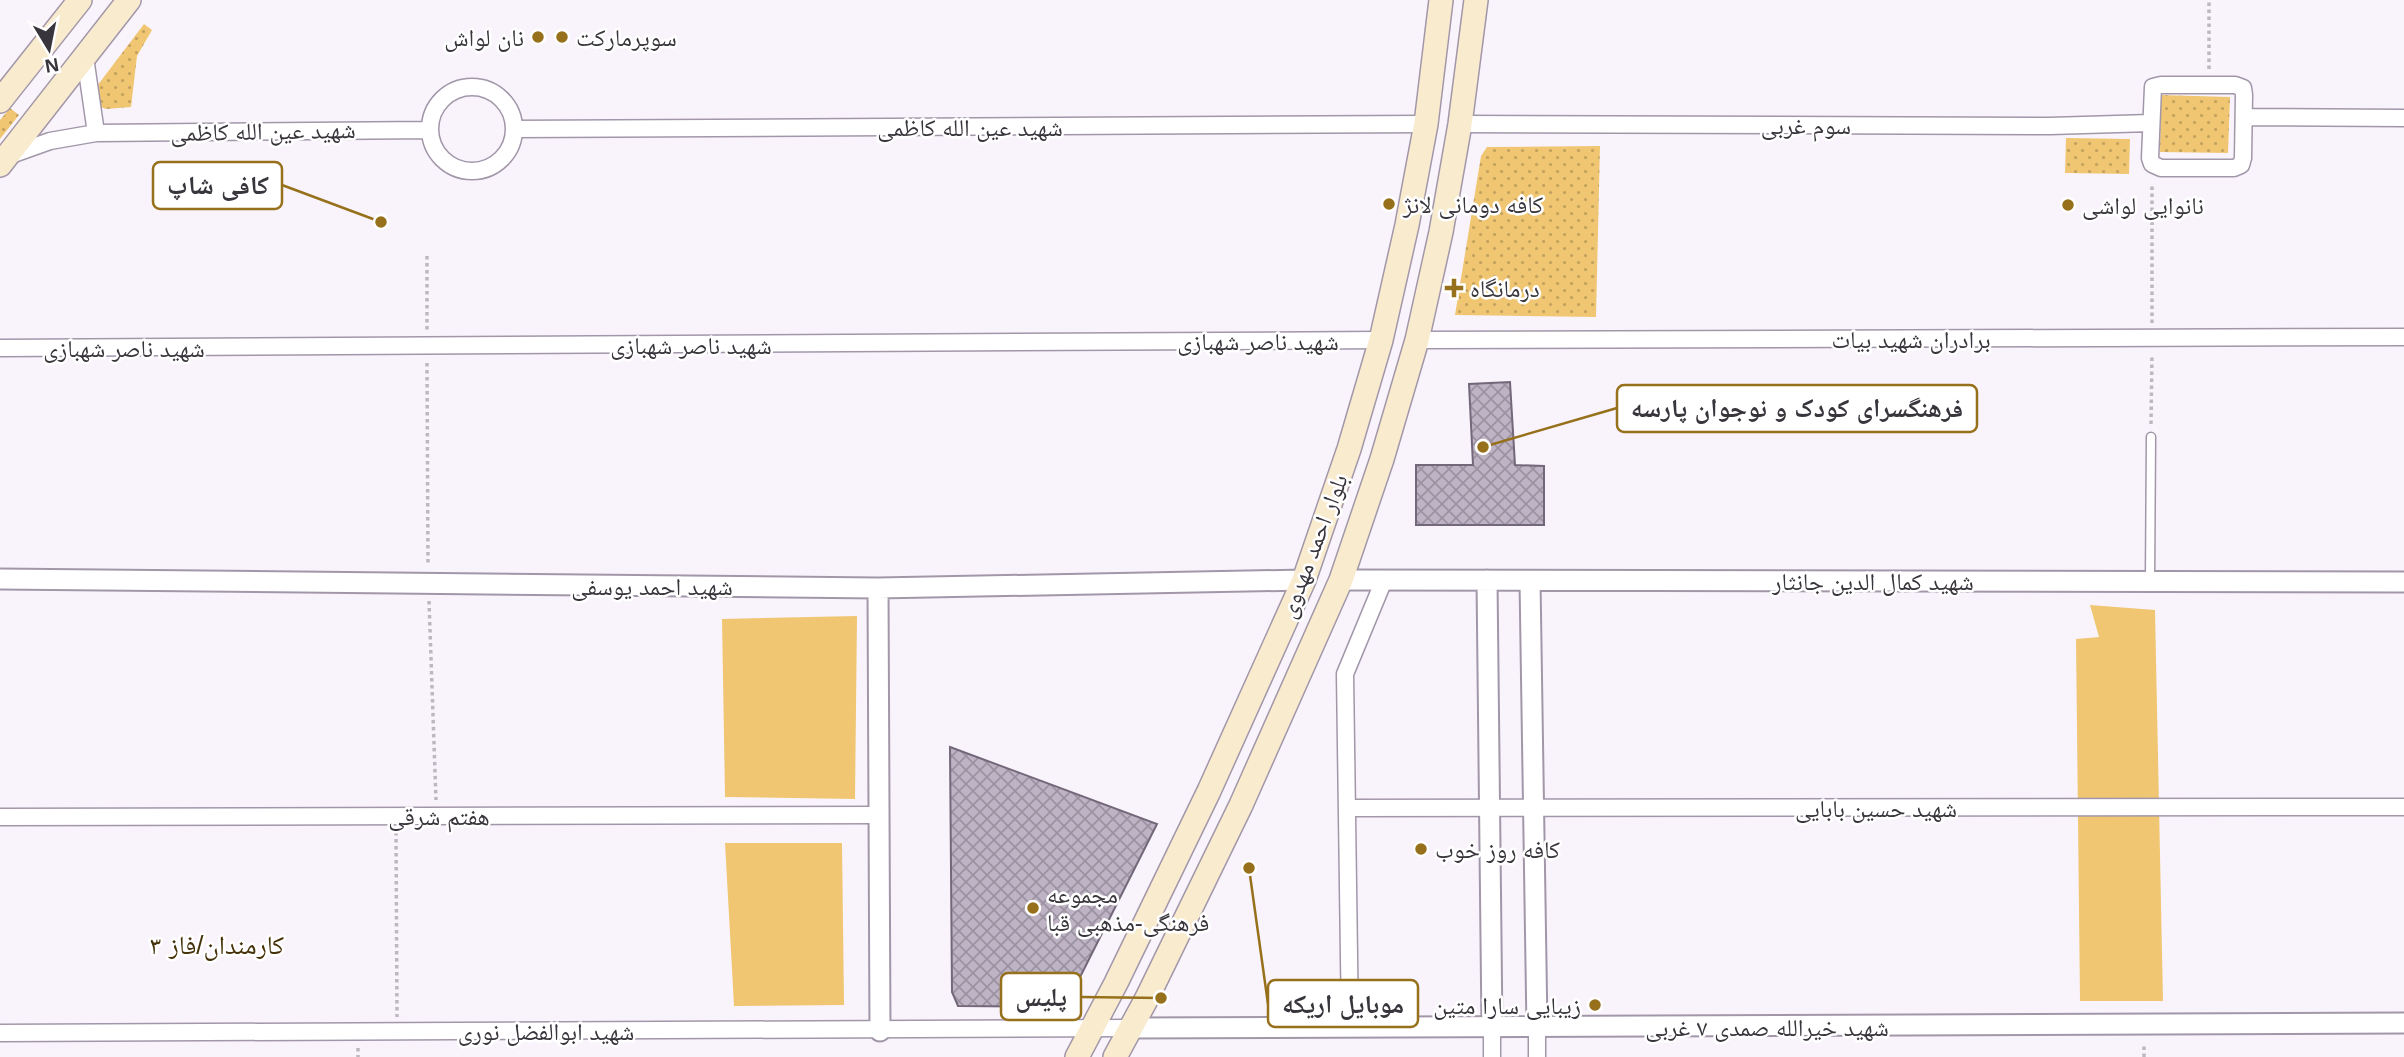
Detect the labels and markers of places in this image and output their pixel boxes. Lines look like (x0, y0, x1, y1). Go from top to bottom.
place label: نان لواش (444, 24, 524, 52)
place label: سوپرمارکت (576, 24, 677, 52)
marker: نان لواش (530, 29, 546, 45)
marker: سوپرمارکت (554, 29, 570, 45)
callout: کافی شاپ (153, 162, 282, 209)
place label: کافه دومانی لانژ (1402, 191, 1543, 219)
place label: نانوایی لواشی (2082, 192, 2204, 220)
marker: کافه دومانی لانژ (1381, 196, 1397, 212)
marker: نانوایی لواشی (2060, 197, 2076, 213)
place label: درمانگاه (1470, 275, 1540, 302)
marker: درمانگاه (1444, 278, 1464, 298)
callout: فرهنگسرای کودک و نوجوان پارسه (1617, 385, 1977, 432)
place label: کافه روز خوب (1435, 836, 1560, 863)
marker: کافه روز خوب (1413, 841, 1429, 857)
place label: مجموعه فرهنگی-مذهبی قبا (1047, 881, 1209, 937)
marker: مجموعه فرهنگی-مذهبی قبا (1025, 900, 1041, 916)
callout: پلیس (1001, 973, 1081, 1020)
callout: موبایل اریکه (1268, 980, 1418, 1027)
place label: زیبایی سارا متین (1433, 992, 1581, 1020)
marker: زیبایی سارا متین (1587, 997, 1603, 1013)

